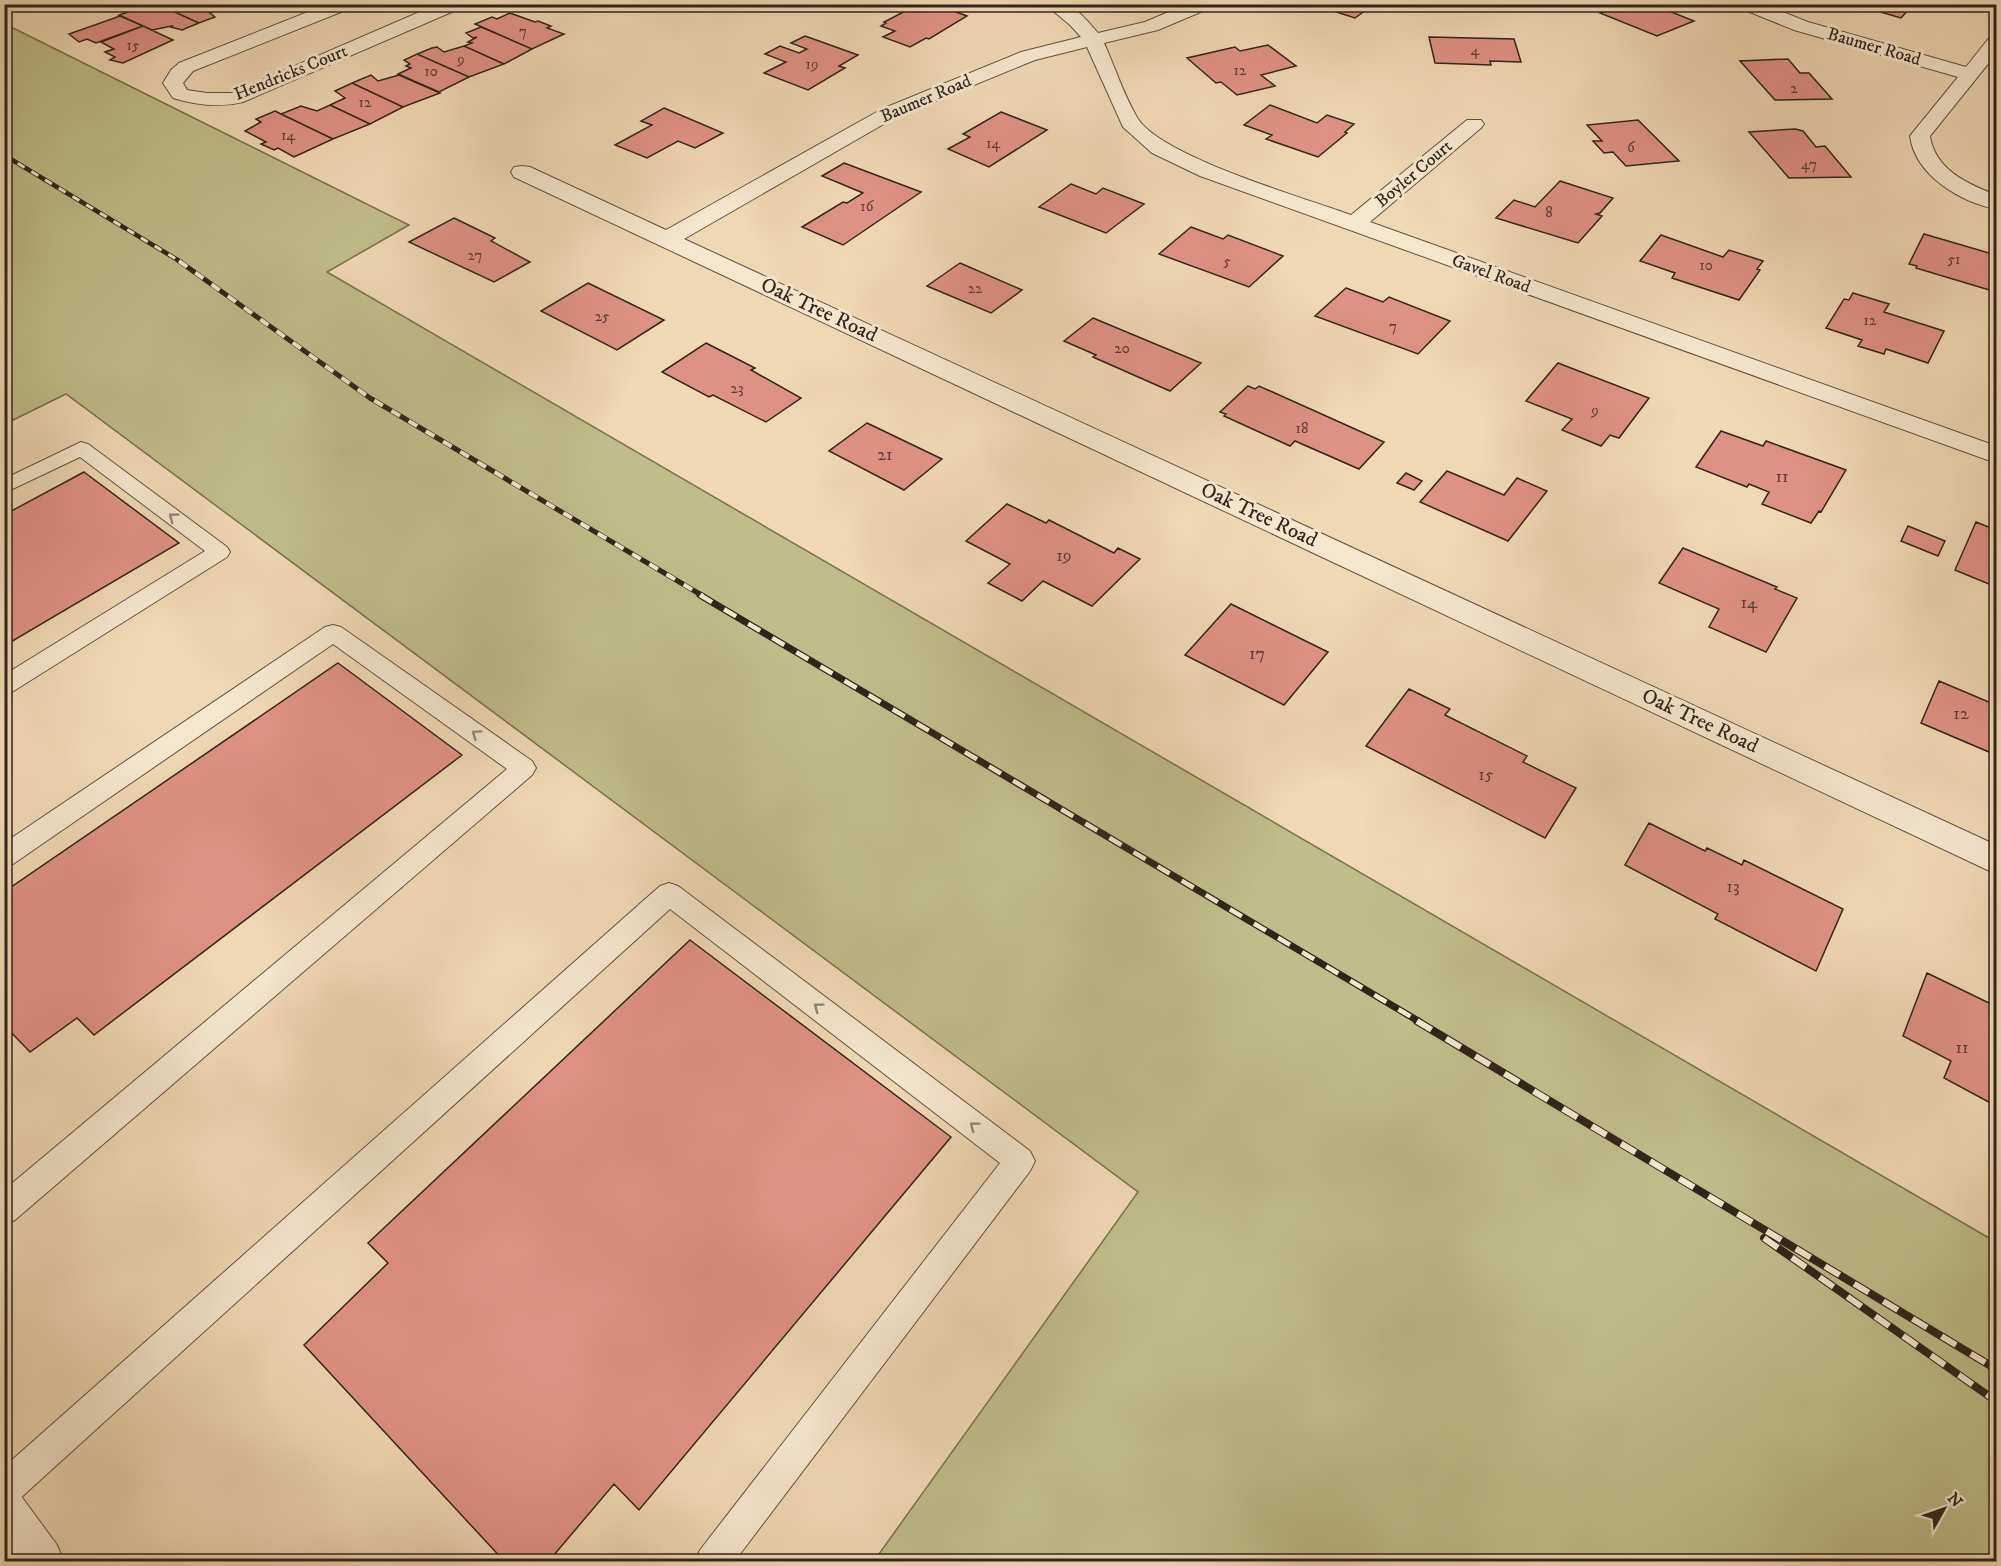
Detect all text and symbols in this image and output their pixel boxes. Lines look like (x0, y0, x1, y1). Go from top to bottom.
house number: 7 (519, 22, 527, 41)
street label: Baumer Road (1825, 23, 1923, 71)
house number: 15 (127, 36, 140, 55)
street label: Hendricks Court (231, 40, 351, 106)
house number: 4 (1471, 41, 1480, 60)
house number: 9 (456, 50, 465, 69)
house number: 19 (806, 55, 818, 74)
house number: 12 (1234, 61, 1247, 80)
house number: 10 (424, 62, 438, 81)
street label: Baumer Road (877, 70, 975, 128)
house number: 2 (1790, 79, 1798, 98)
house number: 12 (359, 93, 372, 112)
house number: 14 (281, 126, 295, 145)
house number: 14 (986, 134, 1000, 153)
street label: Boyler Court (1371, 135, 1457, 213)
house number: 6 (1627, 138, 1636, 157)
house number: 47 (1801, 155, 1817, 174)
house number: 16 (860, 197, 875, 216)
house number: 8 (1545, 203, 1553, 222)
house number: 27 (468, 246, 483, 265)
street label: Gavel Road (1449, 250, 1533, 298)
house number: 51 (1948, 250, 1960, 269)
house number: 5 (1223, 252, 1231, 271)
house number: 10 (1699, 256, 1713, 275)
street label: Oak Tree Road (757, 272, 882, 349)
house number: 22 (968, 279, 983, 298)
house number: 25 (595, 307, 610, 326)
house number: 12 (1864, 311, 1877, 330)
house number: 7 (1389, 317, 1397, 336)
house number: 20 (1114, 339, 1130, 358)
house number: 23 (731, 379, 743, 398)
house number: 9 (1590, 401, 1599, 420)
house number: 18 (1295, 419, 1309, 438)
house number: 21 (877, 444, 893, 466)
house number: 11 (1775, 466, 1789, 488)
street label: Oak Tree Road (1197, 477, 1322, 554)
one-way arrow (168, 513, 179, 524)
house number: 19 (1056, 545, 1072, 567)
house number: 14 (1741, 592, 1758, 614)
house number: 17 (1249, 643, 1265, 665)
street label: Oak Tree Road (1638, 683, 1763, 760)
house number: 12 (1953, 703, 1969, 725)
one-way arrow (472, 730, 483, 741)
house number: 15 (1478, 764, 1494, 786)
house number: 13 (1726, 876, 1740, 898)
one-way arrow (814, 1004, 825, 1015)
house number: 11 (1955, 1037, 1969, 1059)
one-way arrow (969, 1122, 980, 1133)
north arrow (1914, 1479, 1974, 1539)
text: N (1943, 1489, 1967, 1511)

